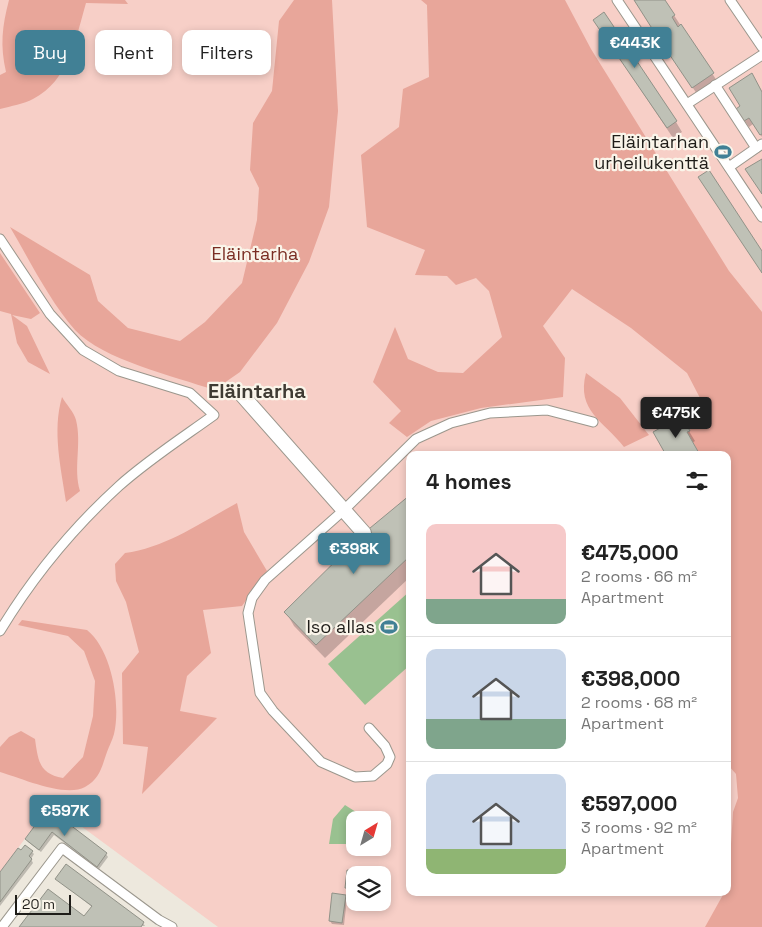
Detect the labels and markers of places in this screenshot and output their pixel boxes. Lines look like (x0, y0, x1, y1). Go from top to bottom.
pin: €443K (600, 27, 670, 69)
place label: Eläintarhan urheilukenttä (594, 130, 709, 174)
sports icon: Eläintarhan urheilukenttä (713, 142, 733, 162)
pin: €475K (641, 396, 711, 439)
pin: €398K (319, 532, 389, 575)
place label: Iso allas (306, 615, 375, 638)
sports icon: Iso allas (379, 617, 399, 637)
pin: €597K (30, 794, 100, 837)

